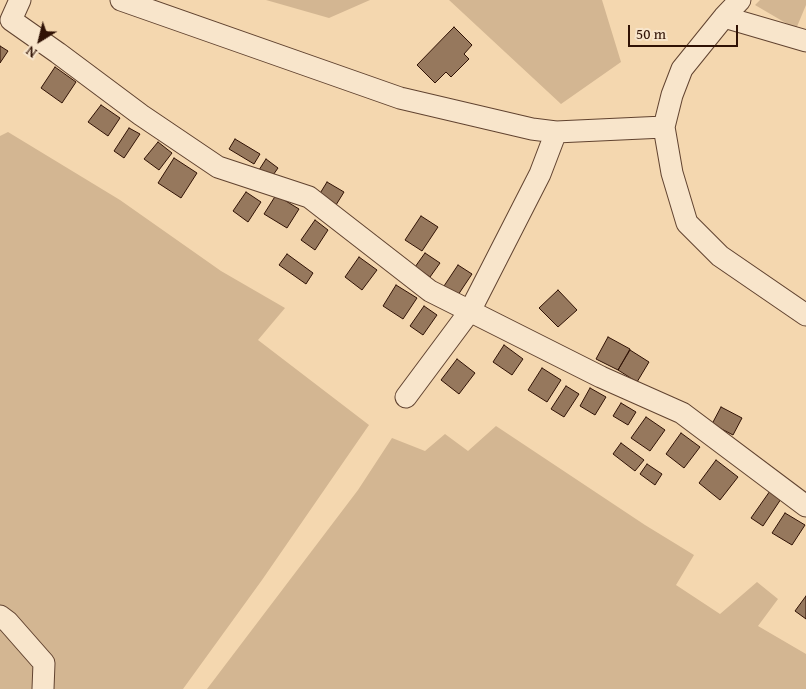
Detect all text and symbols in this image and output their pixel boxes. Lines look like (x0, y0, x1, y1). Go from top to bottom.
north arrow (15, 15, 65, 65)
scale bar (631, 15, 741, 47)
text: 50 m (636, 23, 666, 44)
text: N (22, 41, 41, 63)

